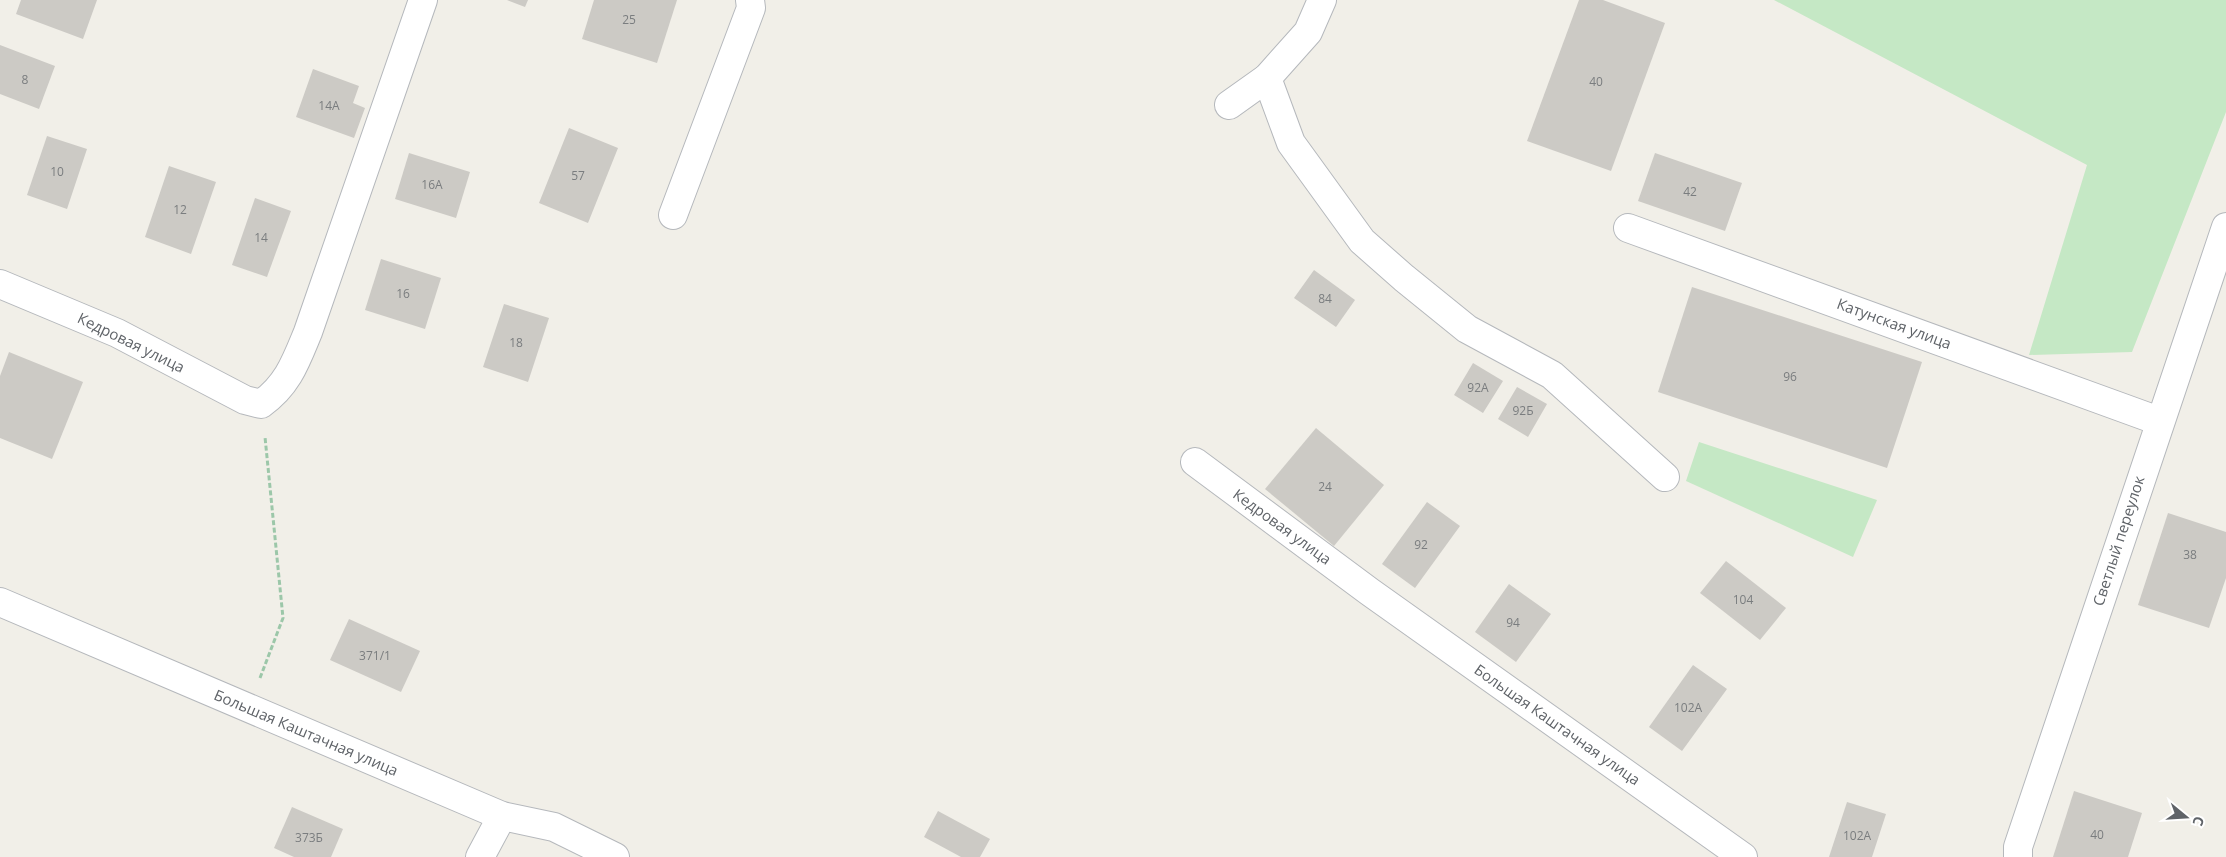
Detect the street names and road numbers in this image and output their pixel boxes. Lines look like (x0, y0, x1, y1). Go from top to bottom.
street label: Катунская улица (1834, 293, 1954, 353)
street label: Кедровая улица (75, 307, 188, 377)
street label: Светлый переулок (2088, 473, 2149, 608)
street label: Кедровая улица (1229, 484, 1336, 569)
street label: Большая Каштачная улица (1471, 659, 1645, 789)
street label: Большая Каштачная улица (211, 684, 402, 780)

